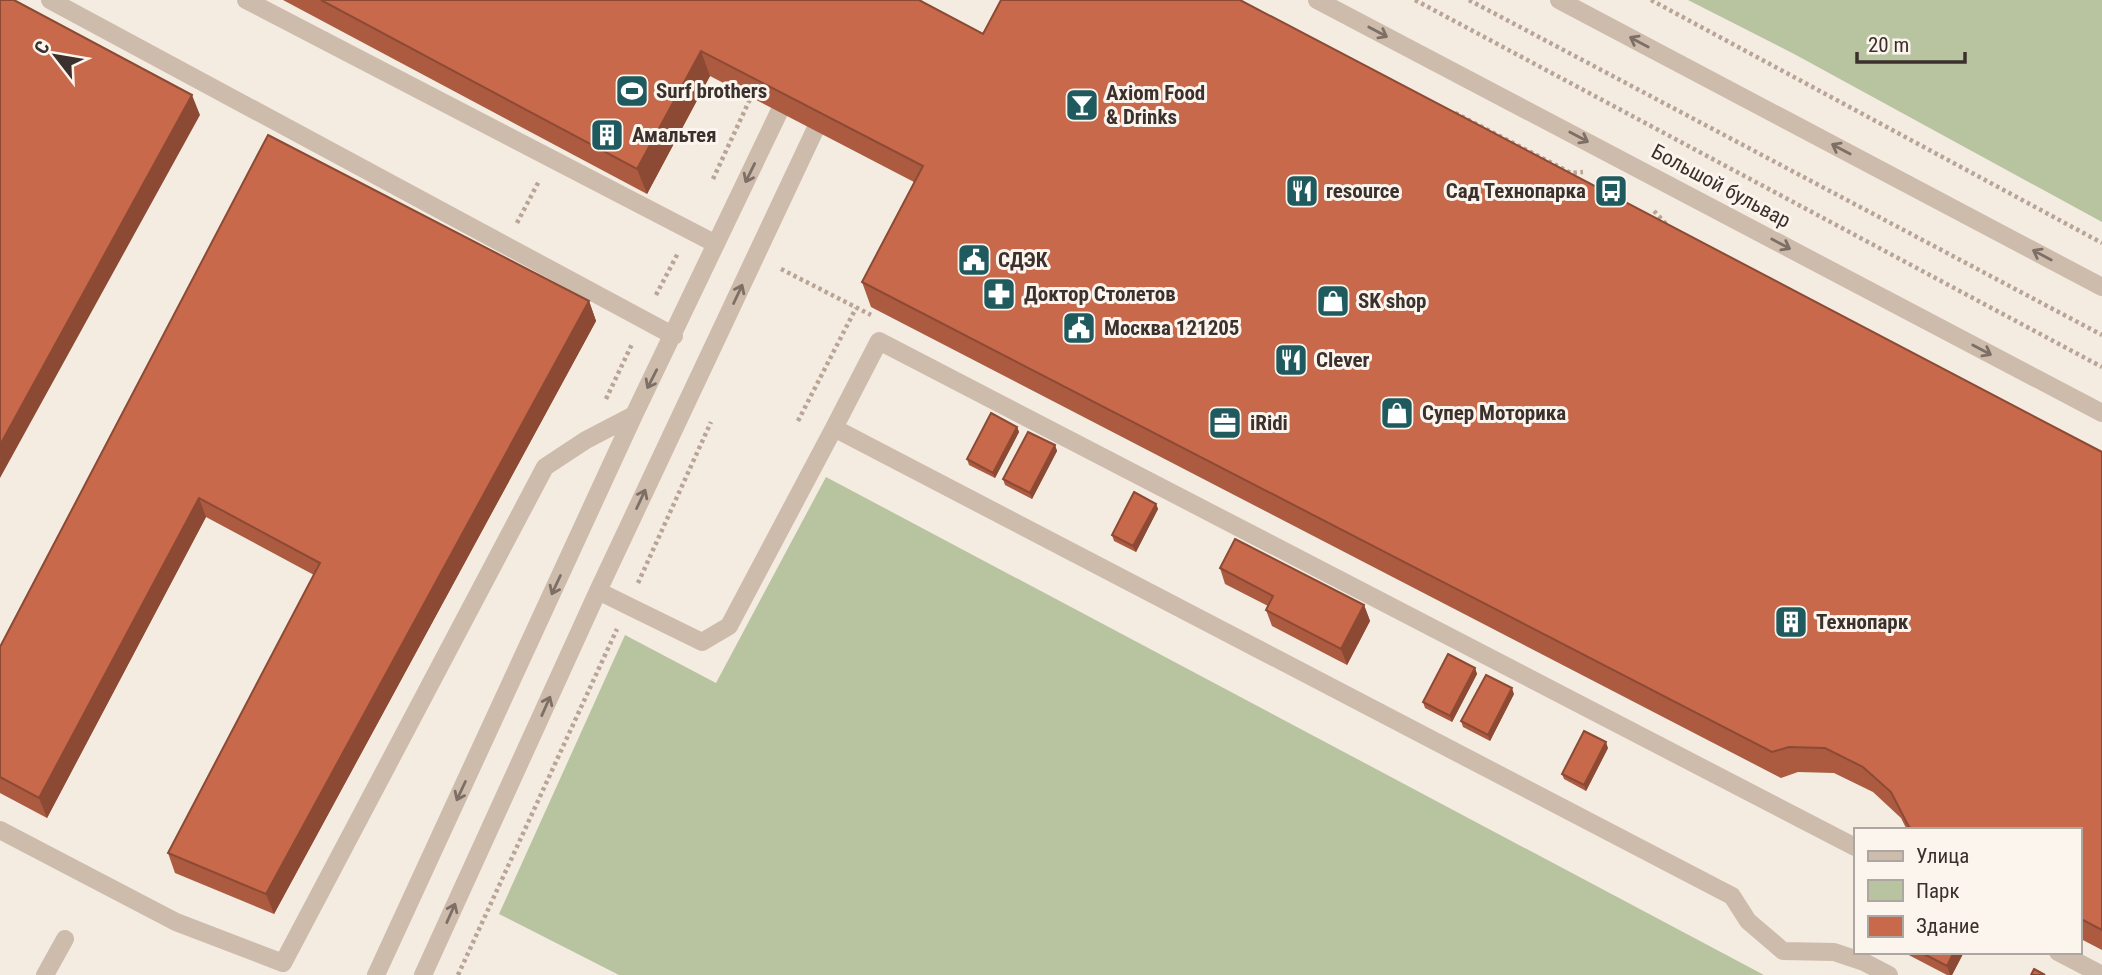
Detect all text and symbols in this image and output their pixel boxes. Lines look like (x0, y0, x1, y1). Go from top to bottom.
north arrow (21, 21, 91, 91)
scale bar (1857, 21, 1966, 65)
one-way arrow (1367, 25, 1388, 39)
text: 20 m (1868, 33, 1909, 57)
one-way arrow (1630, 35, 1650, 49)
text: С (29, 37, 55, 58)
sports icon: Surf brothers (613, 72, 651, 110)
place label: Surf brothers (656, 79, 767, 103)
place label: Axiom Food & Drinks (1106, 81, 1205, 129)
bar icon: Axiom Food & Drinks (1063, 86, 1101, 124)
building icon: Амальтея (588, 116, 626, 154)
place label: Амальтея (632, 123, 717, 147)
one-way arrow (1568, 131, 1589, 145)
street label: Большой бульвар (1647, 139, 1795, 233)
one-way arrow (1831, 141, 1851, 155)
one-way arrow (742, 162, 756, 183)
restaurant icon: resource (1283, 172, 1321, 210)
bus stop icon: Сад Технопарка (1592, 172, 1630, 210)
place label: resource (1326, 179, 1400, 203)
place label: Сад Технопарка (1446, 179, 1586, 203)
one-way arrow (1770, 237, 1790, 251)
public building icon: СДЭК (955, 241, 993, 279)
place label: СДЭК (998, 248, 1048, 272)
one-way arrow (2032, 248, 2052, 262)
pharmacy icon: Доктор Столетов (980, 275, 1018, 313)
place label: Доктор Столетов (1024, 282, 1176, 306)
shop icon: SK shop (1314, 282, 1352, 320)
one-way arrow (732, 284, 745, 305)
place label: SK shop (1358, 289, 1427, 313)
public building icon: Москва 121205 (1060, 309, 1098, 347)
place label: Москва 121205 (1104, 316, 1240, 340)
restaurant icon: Clever (1272, 341, 1310, 379)
one-way arrow (1971, 343, 1992, 357)
place label: Clever (1316, 348, 1370, 372)
one-way arrow (645, 368, 659, 389)
shop icon: Супер Моторика (1378, 394, 1416, 432)
place label: Супер Моторика (1422, 401, 1566, 425)
office icon: iRidi (1206, 404, 1244, 442)
place label: iRidi (1250, 411, 1288, 435)
one-way arrow (635, 489, 648, 510)
one-way arrow (549, 574, 562, 595)
building icon: Технопарк (1772, 603, 1810, 641)
place label: Технопарк (1816, 610, 1909, 634)
one-way arrow (539, 696, 553, 717)
one-way arrow (453, 781, 466, 802)
legend (1854, 828, 2081, 954)
text: Улица (1916, 844, 1969, 868)
text: Парк (1916, 879, 1960, 903)
one-way arrow (445, 903, 458, 924)
text: Здание (1916, 914, 1980, 938)

